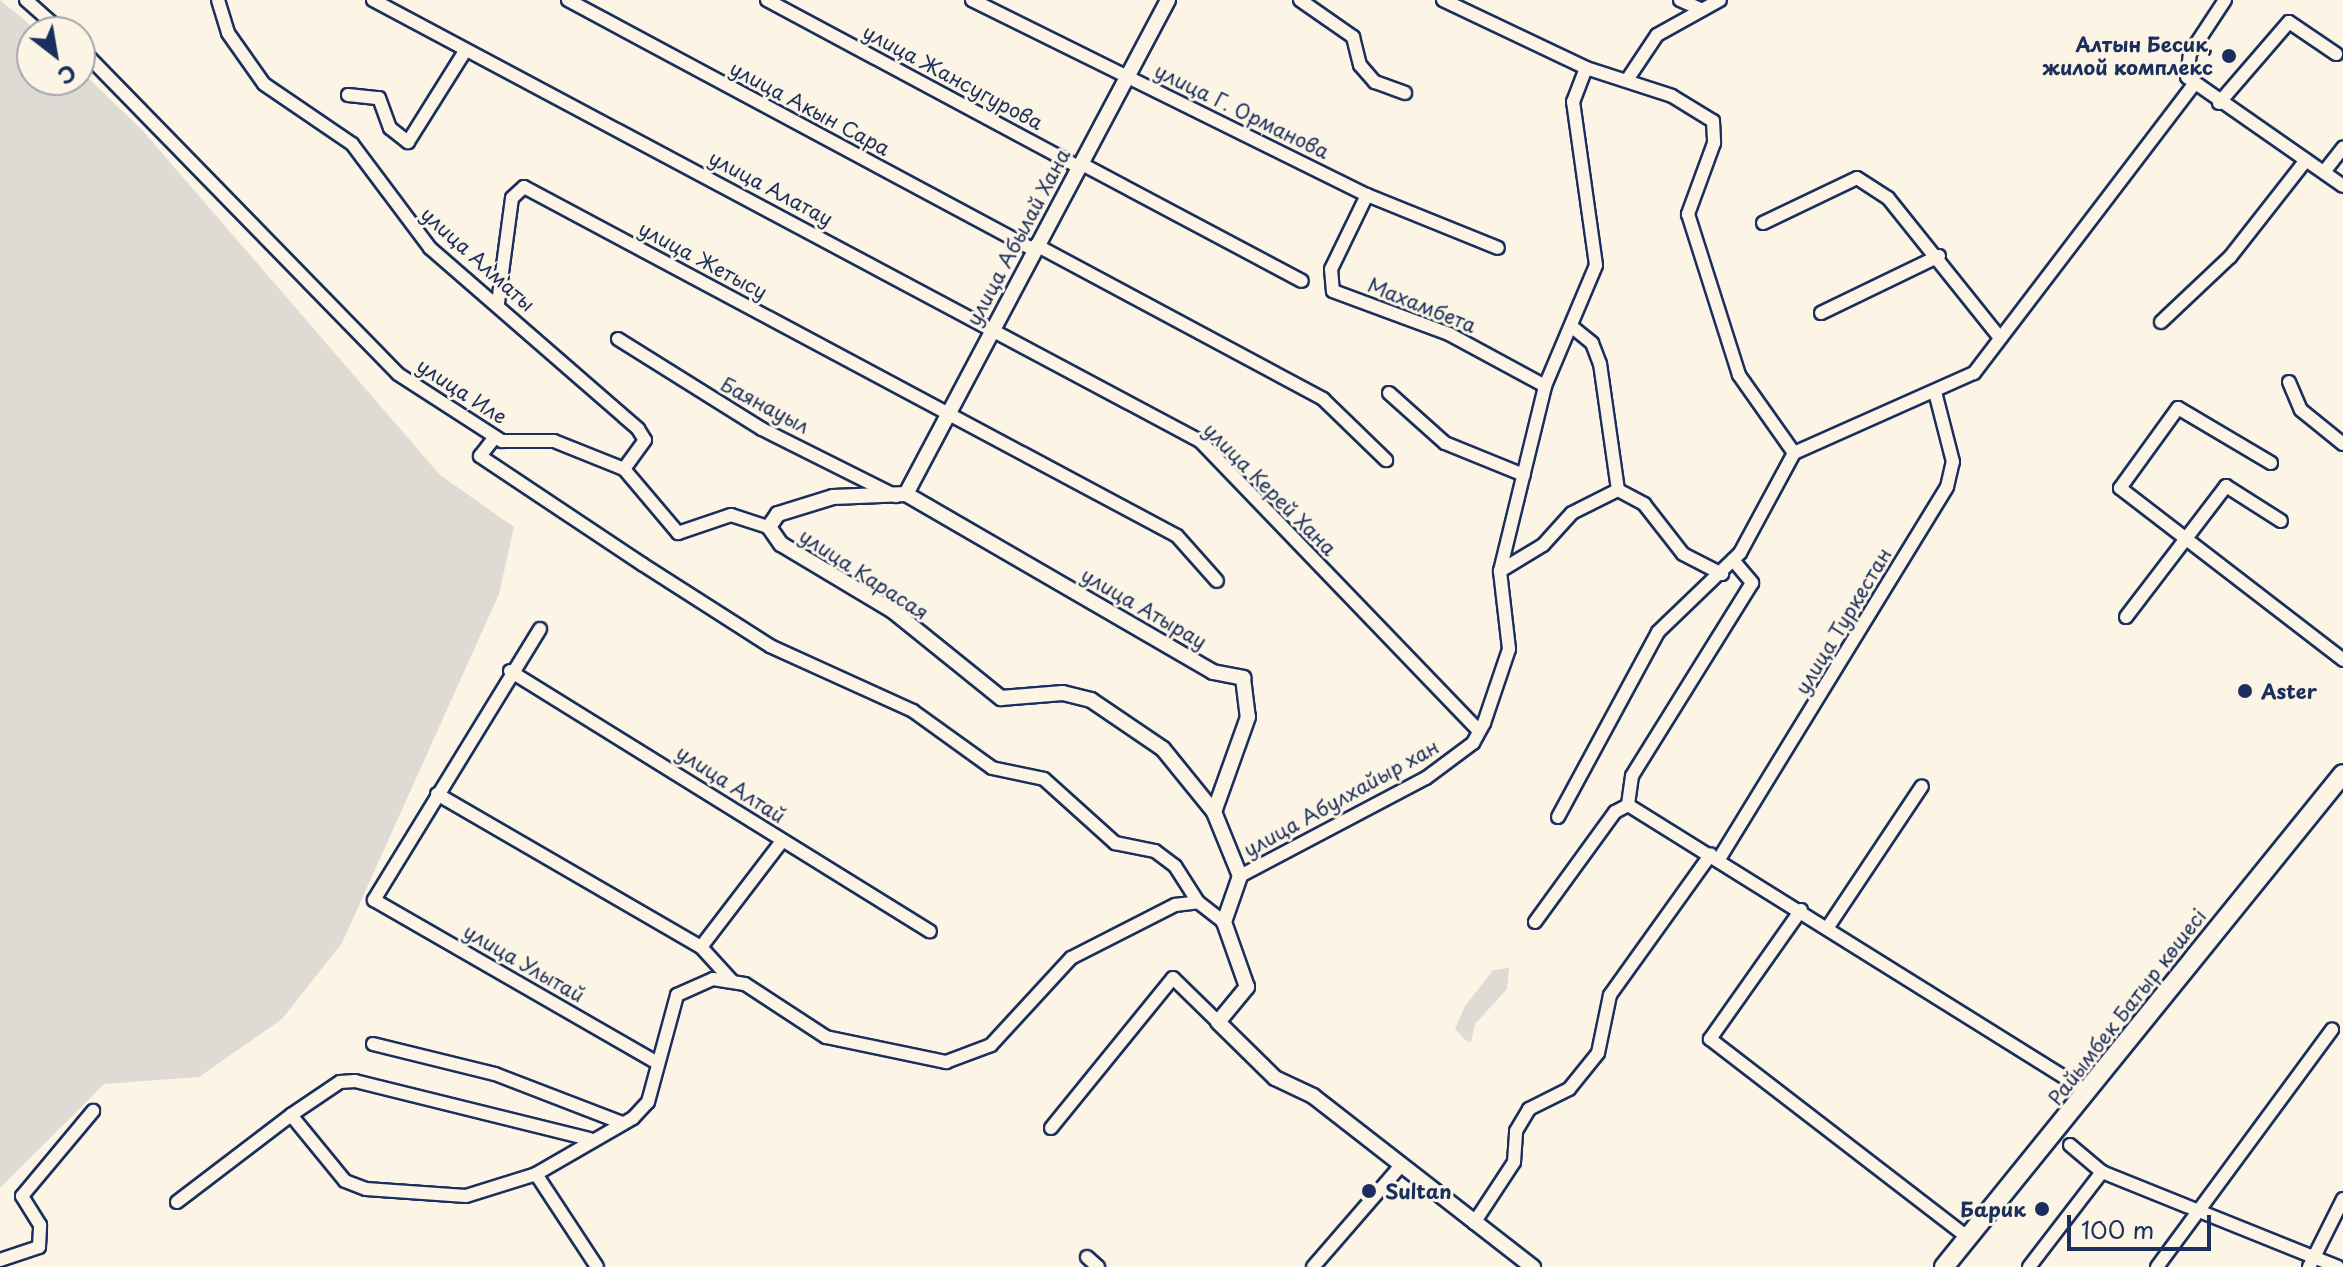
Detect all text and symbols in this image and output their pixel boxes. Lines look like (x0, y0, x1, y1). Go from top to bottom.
north arrow (16, 16, 96, 96)
street label: улица Жансугурова (858, 19, 1048, 135)
place label: Алтын Бесик, жилой комплекс (2042, 32, 2213, 79)
marker: Алтын Бесик, жилой комплекс (2220, 47, 2238, 65)
street label: улица Акын Сара (725, 55, 895, 161)
text: С (52, 57, 83, 94)
street label: улица Г. Орманова (1151, 58, 1333, 164)
street label: улица Абылай Хана (961, 144, 1075, 330)
street label: улица Алатау (704, 145, 838, 231)
street label: улица Алматы (416, 201, 540, 317)
street label: улица Жетысу (634, 216, 772, 304)
street label: Махамбета (1364, 272, 1480, 338)
street label: улица Иле (412, 353, 512, 429)
street label: Баянауыл (717, 372, 813, 438)
street label: улица Керей Хана (1198, 417, 1342, 561)
street label: улица Карасая (795, 523, 933, 625)
street label: улица Туркестан (1790, 543, 1896, 699)
street label: улица Атырау (1077, 562, 1211, 654)
place label: Aster (2261, 679, 2317, 703)
marker: Aster (2236, 682, 2254, 700)
street label: улица Абулхайыр хан (1239, 734, 1443, 862)
street label: улица Алтай (672, 740, 790, 828)
street label: Райымбек Батыр көшесі (2043, 904, 2211, 1110)
street label: улица Улытай (459, 919, 589, 1007)
place label: Sultan (1385, 1179, 1452, 1203)
marker: Sultan (1360, 1182, 1378, 1200)
place label: Барик (1960, 1197, 2026, 1221)
scale bar (2071, 1199, 2215, 1249)
marker: Барик (2033, 1200, 2051, 1218)
text: 100 m (2081, 1211, 2154, 1247)

